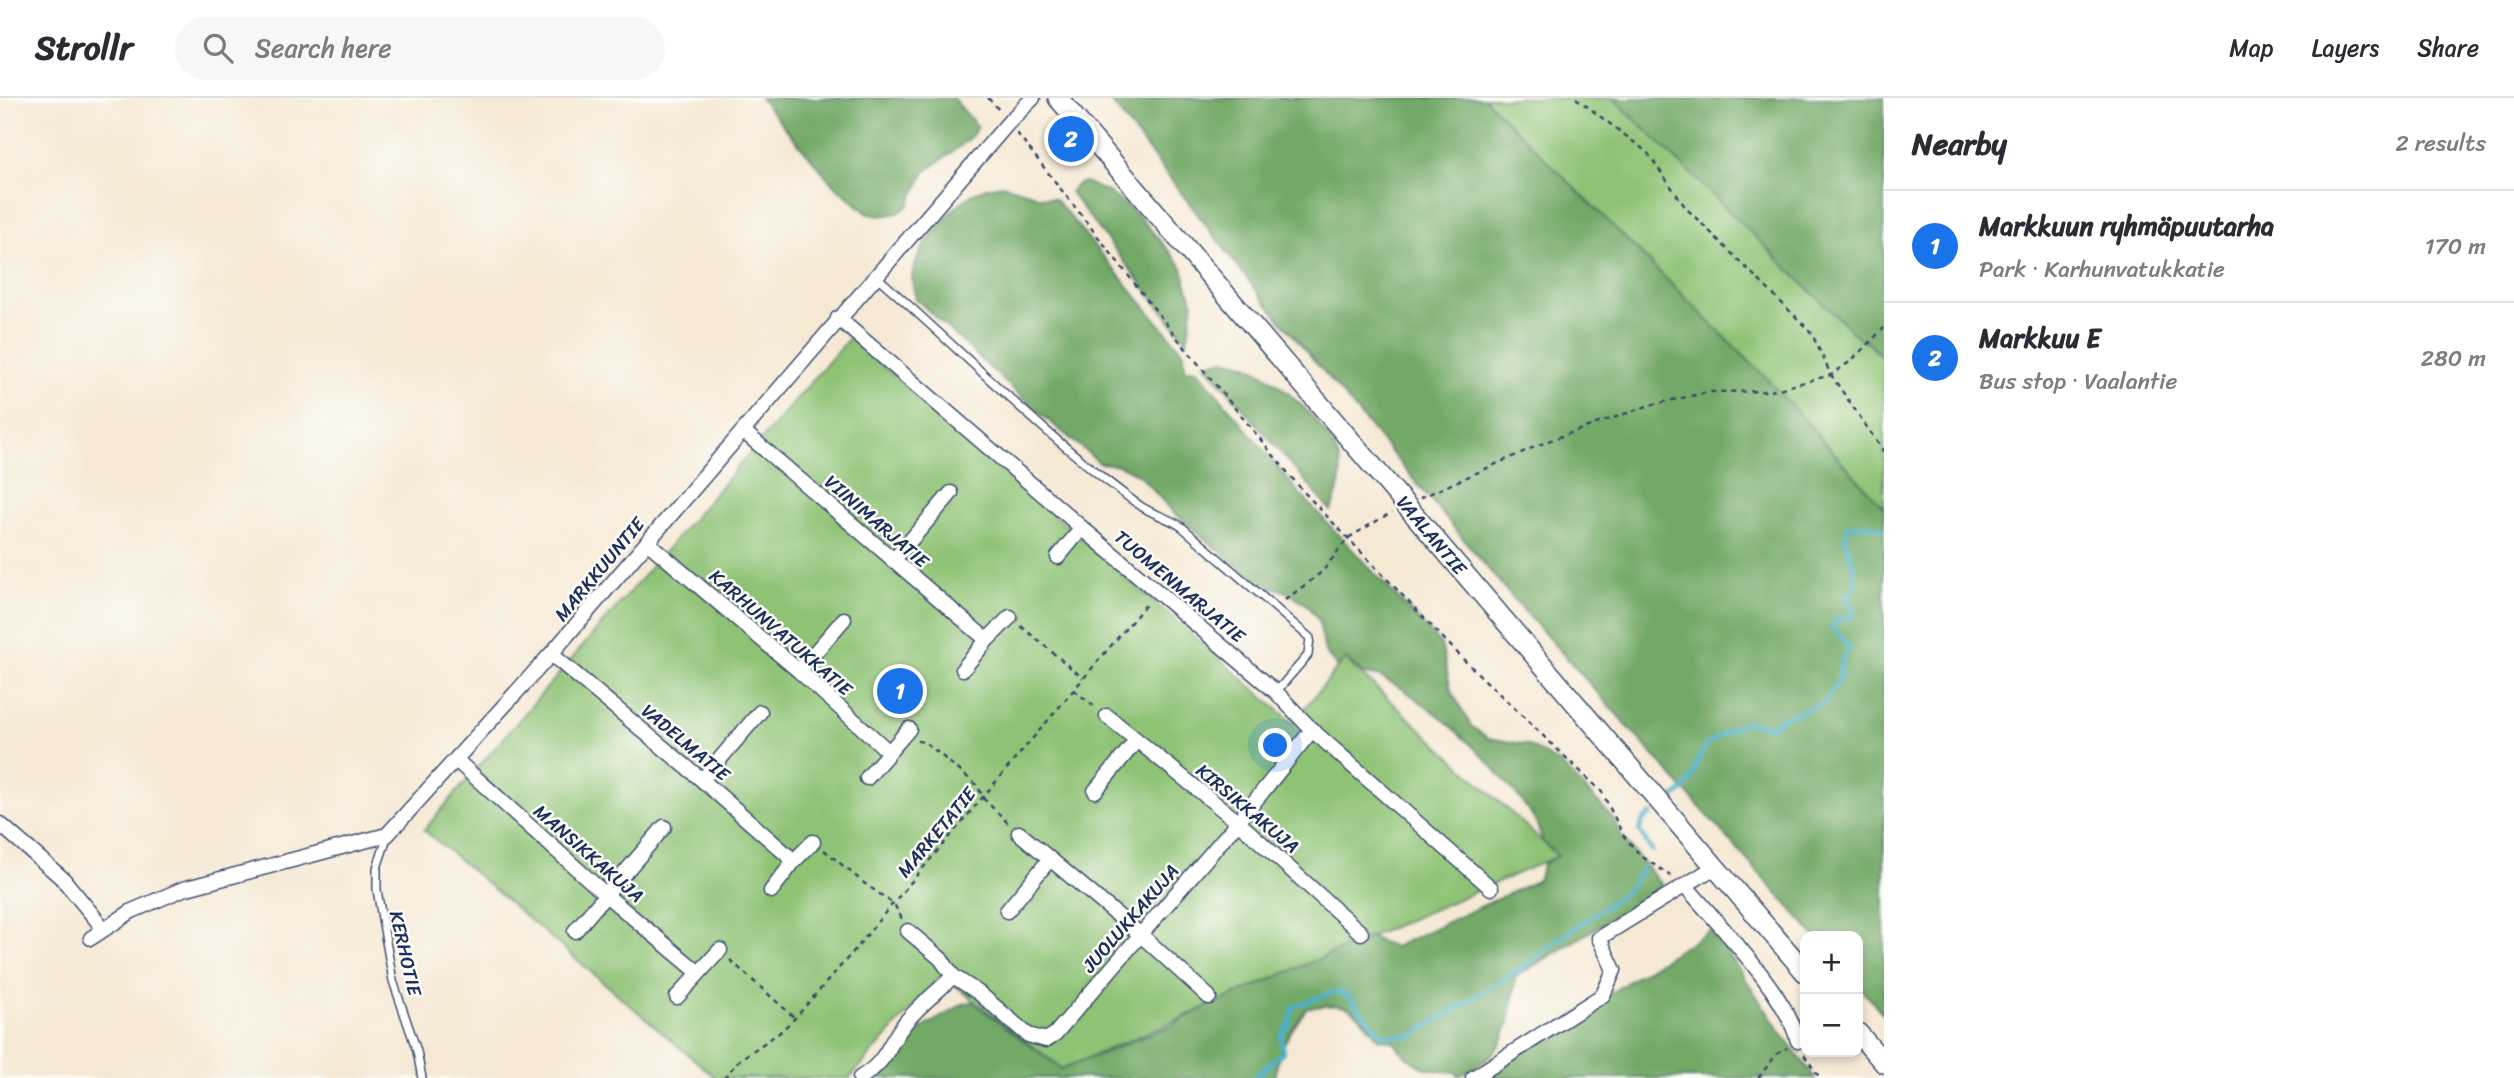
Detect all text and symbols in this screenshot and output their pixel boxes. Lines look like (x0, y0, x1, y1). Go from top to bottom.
search box (175, 17, 665, 80)
text: Strollr (35, 19, 133, 77)
text: Search here (255, 25, 392, 71)
text: Map (2229, 27, 2274, 69)
text: Layers (2312, 27, 2379, 69)
text: Share (2417, 27, 2479, 69)
icon: search (199, 29, 237, 67)
pin: 2 (1048, 113, 1094, 165)
text: Nearby (1912, 117, 2007, 171)
text: 2 results (2395, 123, 2486, 164)
text: Markkuun ryhmäpuutarha (1979, 203, 2274, 249)
text: 1 (1930, 226, 1940, 267)
text: 170 m (2425, 226, 2486, 267)
text: Park · Karhunvatukkatie (1979, 249, 2225, 290)
text: Markkuu E (1979, 315, 2101, 361)
text: 2 (1928, 338, 1942, 379)
text: 280 m (2421, 338, 2486, 379)
text: Bus stop · Vaalantie (1979, 361, 2177, 402)
street label: VIINIMARJATIE (817, 466, 938, 578)
street label: VAALANTIE (1388, 488, 1476, 584)
street label: MARKKUUNTIE (546, 509, 654, 629)
street label: TUOMENMARJATIE (1107, 521, 1254, 652)
street label: KARHUNVATUKKATIE (701, 560, 861, 705)
pin: 1 (877, 665, 923, 717)
street label: VADELMATIE (634, 695, 739, 791)
your location (1258, 728, 1292, 762)
street label: KIRSIKKAKUJA (1188, 755, 1307, 862)
street label: MARKETATIE (888, 778, 985, 885)
street label: MANSIKKAKUJA (526, 796, 652, 911)
street label: JUOLUKKAKUJA (1073, 856, 1187, 981)
street label: KERHOTIE (380, 907, 432, 1000)
map controls (1800, 931, 1863, 1057)
button: + (1800, 931, 1863, 994)
button: − (1800, 994, 1863, 1057)

